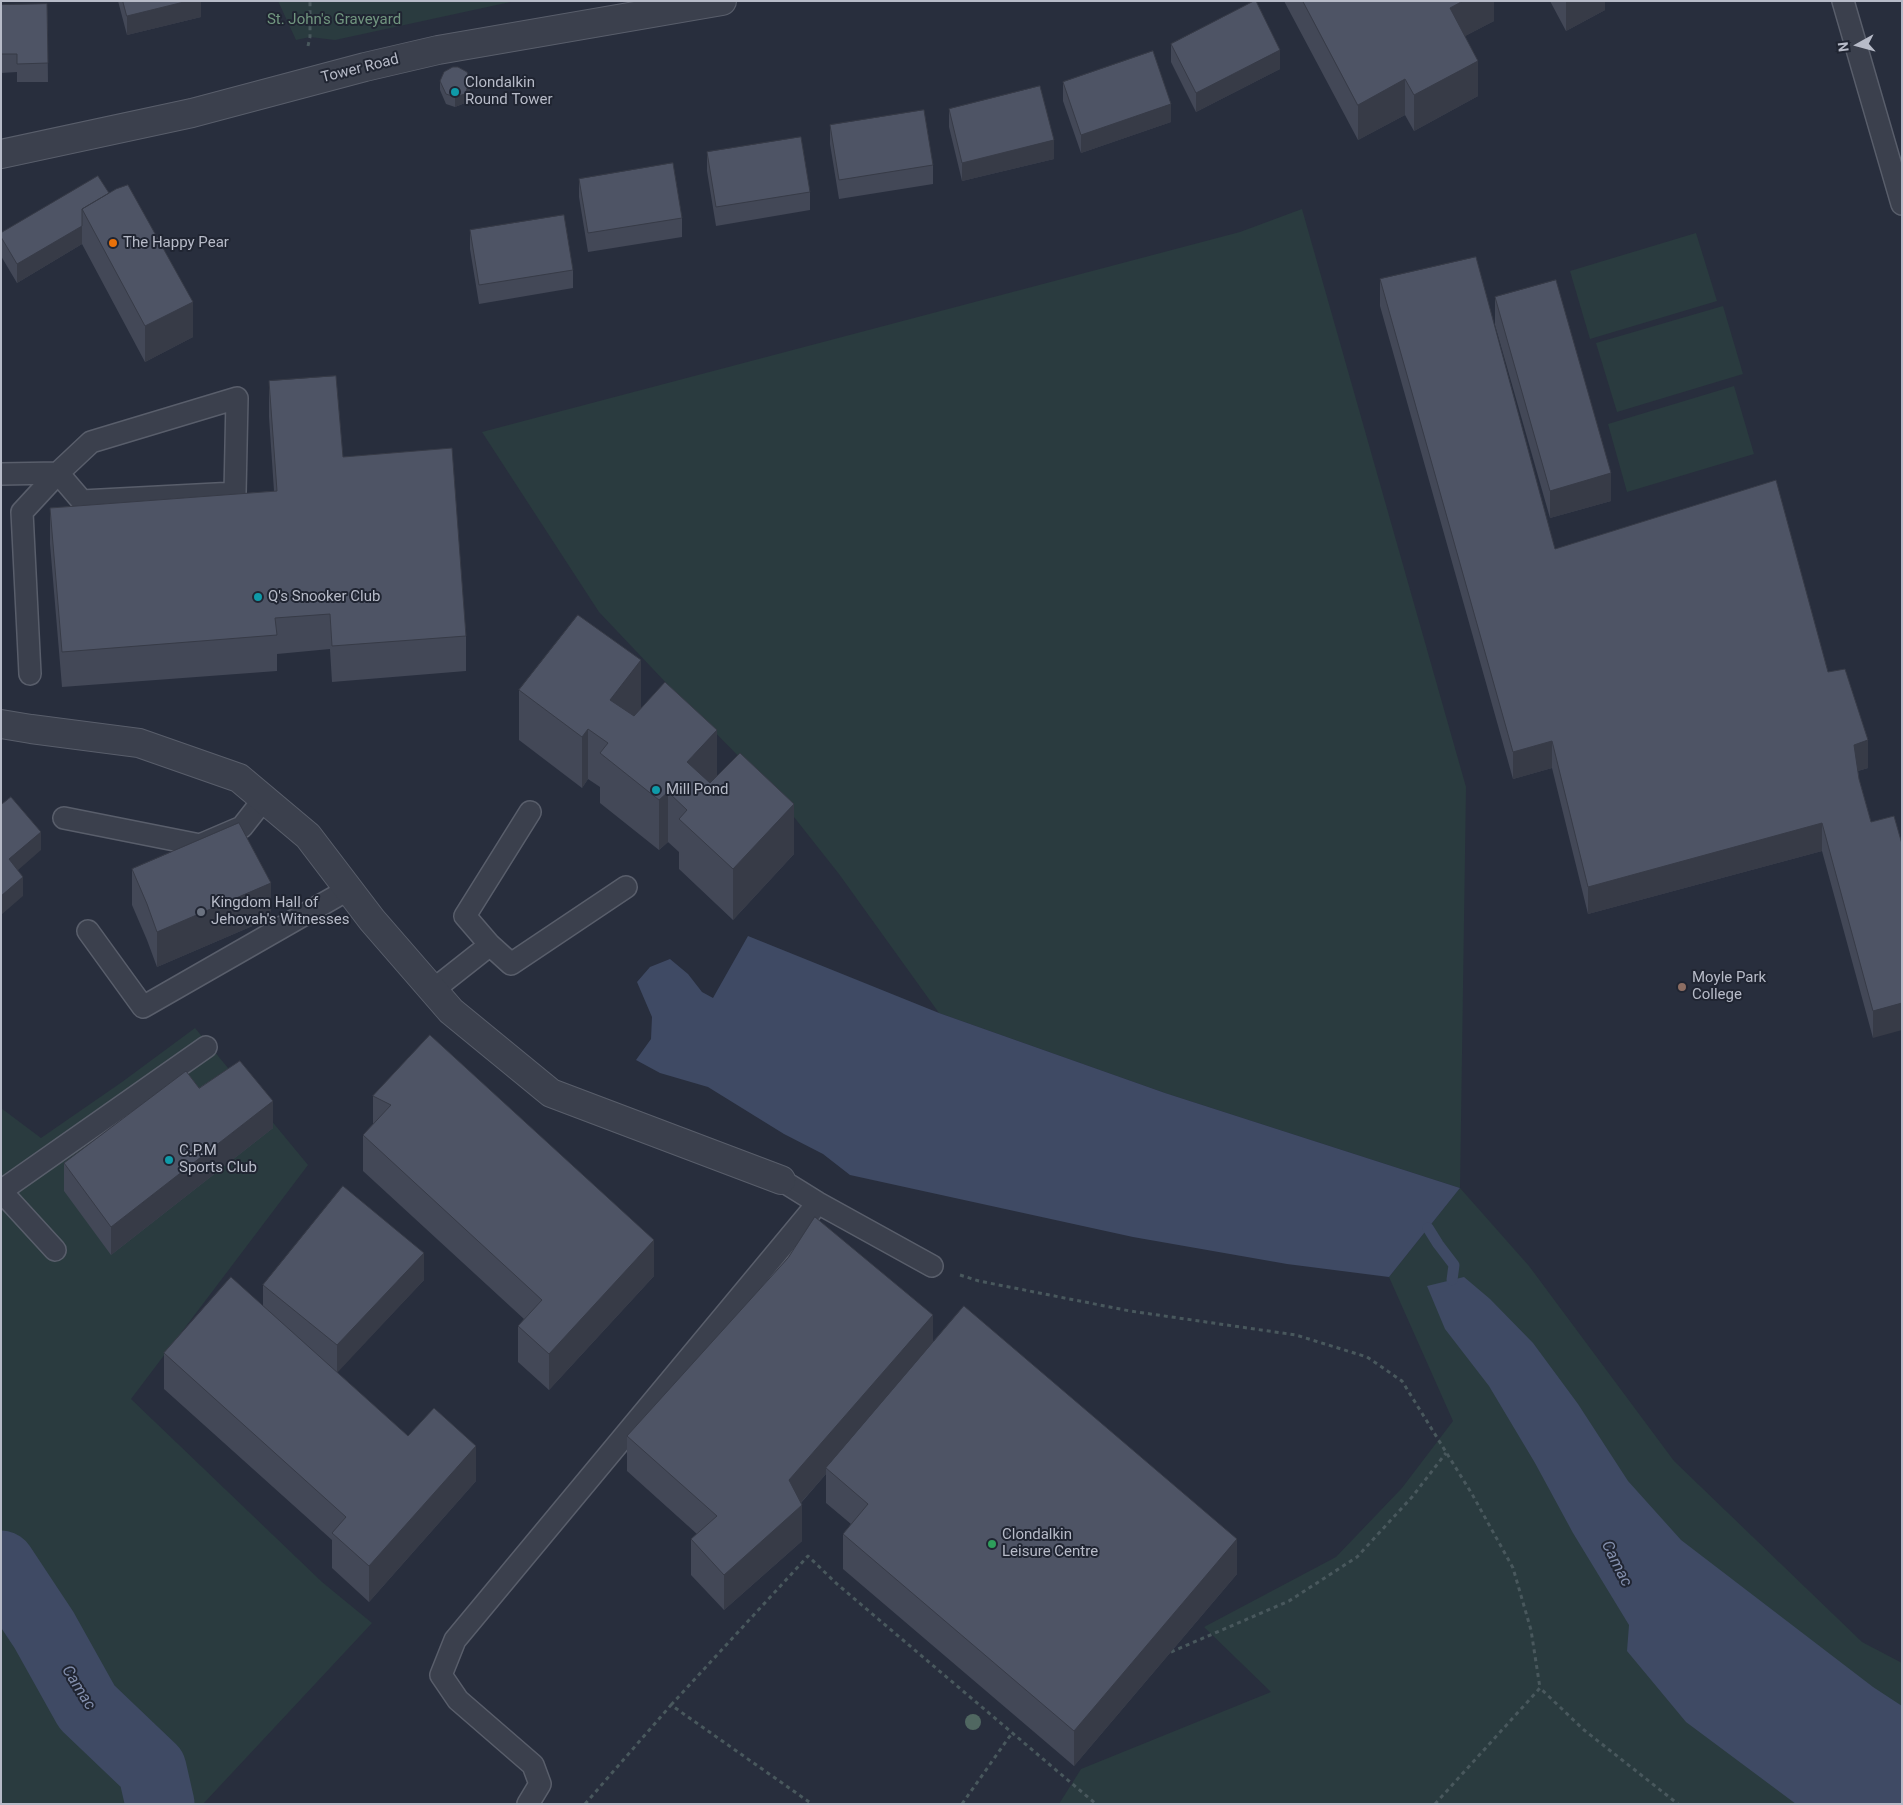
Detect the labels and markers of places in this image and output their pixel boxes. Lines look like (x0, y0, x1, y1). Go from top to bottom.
place label: Clondalkin Round Tower (465, 74, 553, 109)
marker: Clondalkin Round Tower (449, 86, 461, 98)
place label: The Happy Pear (123, 234, 229, 252)
marker: The Happy Pear (107, 237, 119, 249)
place label: Q's Snooker Club (268, 588, 380, 606)
marker: Q's Snooker Club (252, 591, 264, 603)
place label: Mill Pond (666, 781, 728, 799)
marker: Mill Pond (650, 784, 662, 796)
place label: Kingdom Hall of Jehovah's Witnesses (211, 894, 350, 929)
marker: Kingdom Hall of Jehovah's Witnesses (195, 906, 207, 918)
place label: Moyle Park College (1692, 969, 1766, 1004)
marker: Moyle Park College (1676, 981, 1688, 993)
place label: C.P.M Sports Club (179, 1142, 257, 1177)
marker: C.P.M Sports Club (163, 1154, 175, 1166)
place label: Clondalkin Leisure Centre (1002, 1526, 1098, 1561)
marker: Clondalkin Leisure Centre (986, 1538, 998, 1550)

